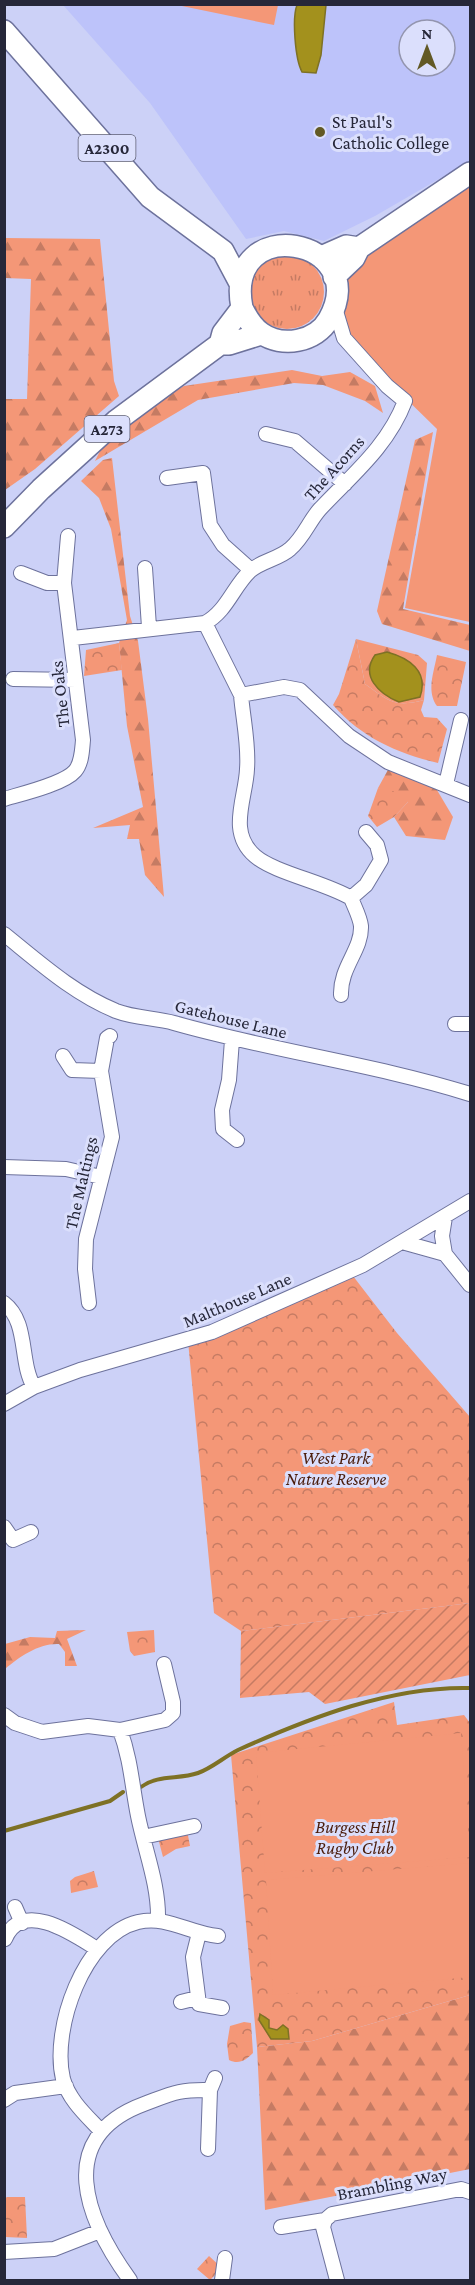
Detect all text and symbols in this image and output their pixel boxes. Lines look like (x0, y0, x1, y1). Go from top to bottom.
north arrow (397, 18, 457, 78)
text: N (422, 25, 433, 42)
place label: St Paul's Catholic College (332, 112, 449, 153)
marker: St Paul's Catholic College (313, 125, 327, 139)
road number: A2300 (78, 135, 136, 161)
road number: A273 (84, 416, 130, 442)
street label: The Acorns (300, 431, 368, 505)
street label: The Oaks (47, 660, 73, 728)
street label: Gatehouse Lane (173, 995, 289, 1043)
street label: The Maltings (61, 1135, 101, 1231)
street label: Malthouse Lane (180, 1268, 294, 1332)
park label: West Park Nature Reserve (286, 1448, 386, 1489)
park label: Burgess Hill Rugby Club (315, 1817, 395, 1858)
street label: Brambling Way (335, 2163, 449, 2204)

